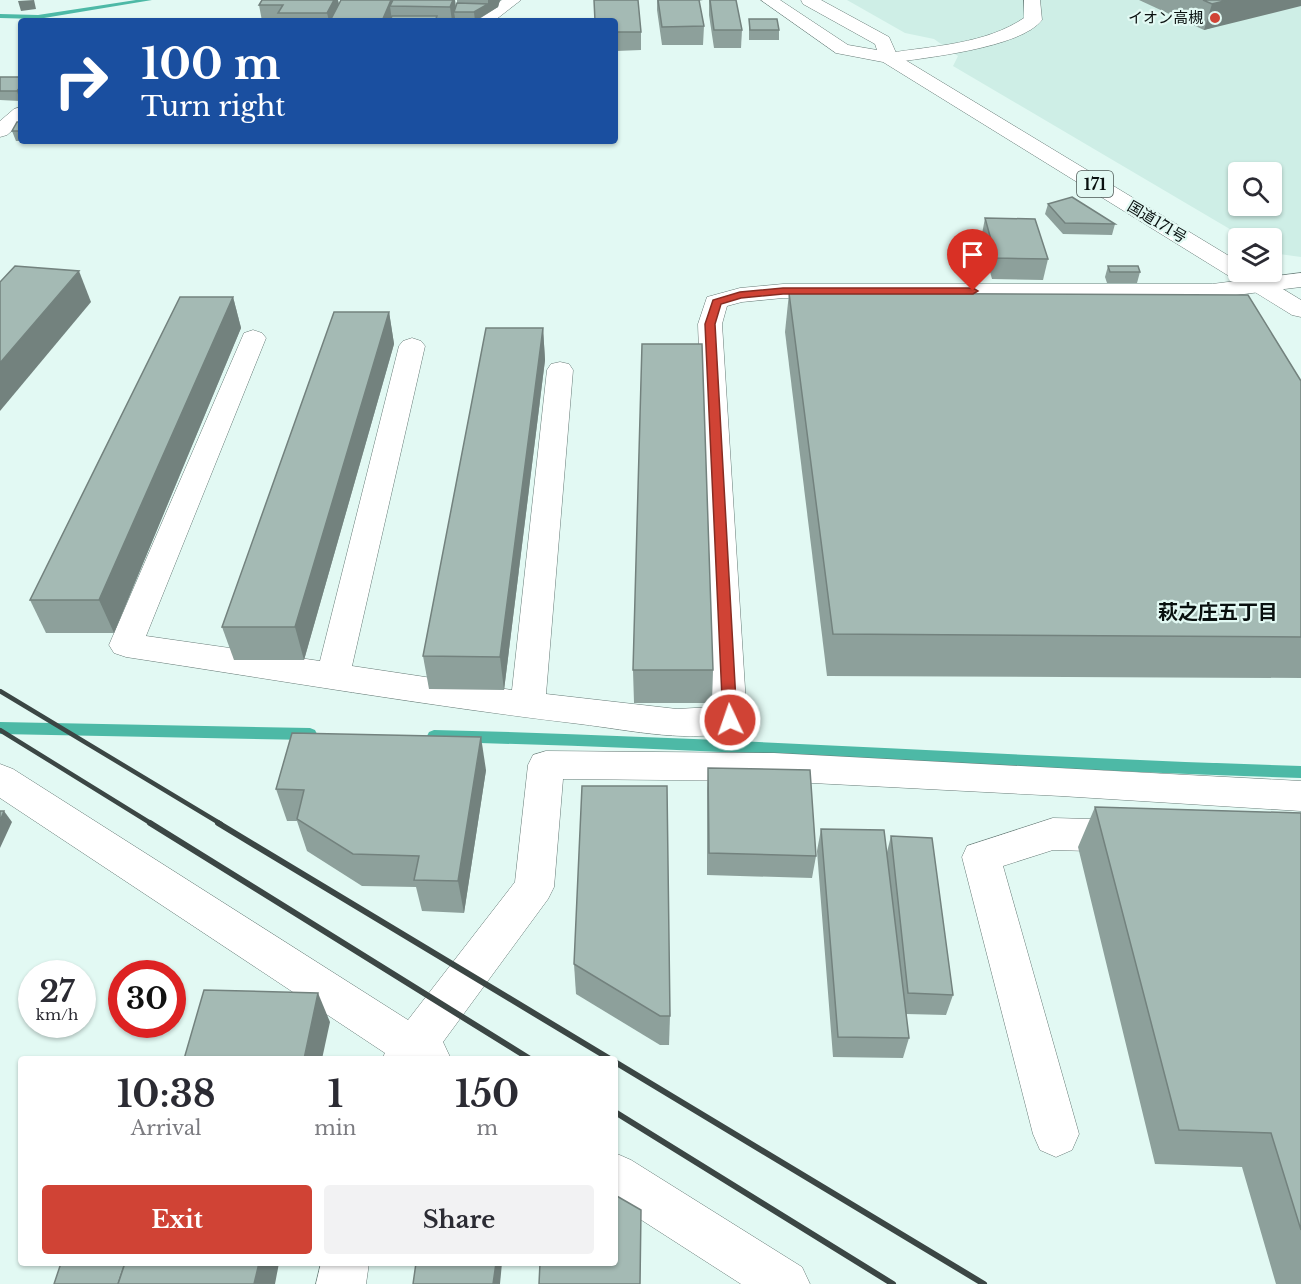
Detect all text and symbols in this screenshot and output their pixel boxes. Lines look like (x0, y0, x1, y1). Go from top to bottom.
place label: イオン高槻 (1128, 8, 1203, 27)
marker: イオン高槻 (1208, 11, 1222, 25)
text: 100 m (141, 38, 280, 90)
icon: right (42, 42, 120, 120)
text: Turn right (141, 90, 285, 123)
map controls (1228, 162, 1282, 282)
button: search (1228, 162, 1282, 216)
road number: 171 (1077, 171, 1113, 197)
street label: 国道171号 (1124, 196, 1190, 247)
button: layers (1228, 228, 1282, 282)
pin (947, 229, 998, 291)
icon: arrive (956, 238, 989, 271)
district label: 萩之庄五丁目 (1158, 600, 1278, 624)
position arrow (698, 688, 762, 752)
speed limit sign: 30 (108, 960, 186, 1038)
text: 27 (39, 973, 75, 1010)
text: km/h (36, 1005, 78, 1024)
text: 10:38 (117, 1072, 216, 1117)
text: 1 (327, 1072, 343, 1117)
text: 150 (455, 1072, 519, 1117)
text: Arrival (131, 1116, 202, 1140)
text: min (314, 1116, 356, 1140)
text: m (476, 1116, 498, 1140)
button: Exit (42, 1185, 312, 1254)
button: Share (324, 1185, 594, 1254)

